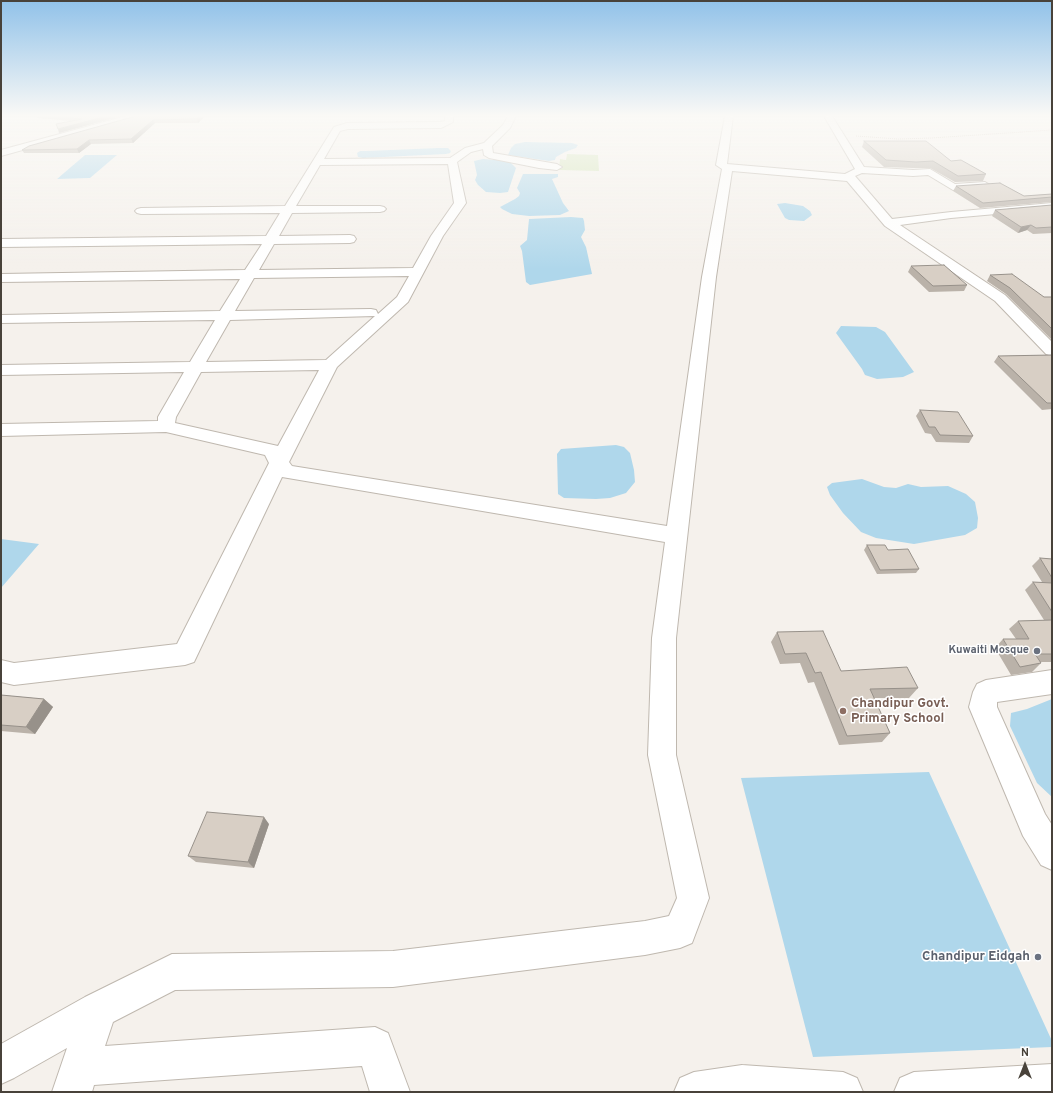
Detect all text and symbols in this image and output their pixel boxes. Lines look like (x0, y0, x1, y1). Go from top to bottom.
place label: Kuwaiti Mosque (948, 644, 1029, 658)
marker: Kuwaiti Mosque (1032, 646, 1042, 656)
place label: Chandipur Govt. Primary School (851, 696, 949, 727)
marker: Chandipur Govt. Primary School (838, 706, 848, 716)
place label: Chandipur Eidgah (922, 949, 1030, 965)
marker: Chandipur Eidgah (1033, 952, 1043, 962)
north arrow (1005, 1045, 1045, 1085)
text: N (1021, 1046, 1029, 1060)

